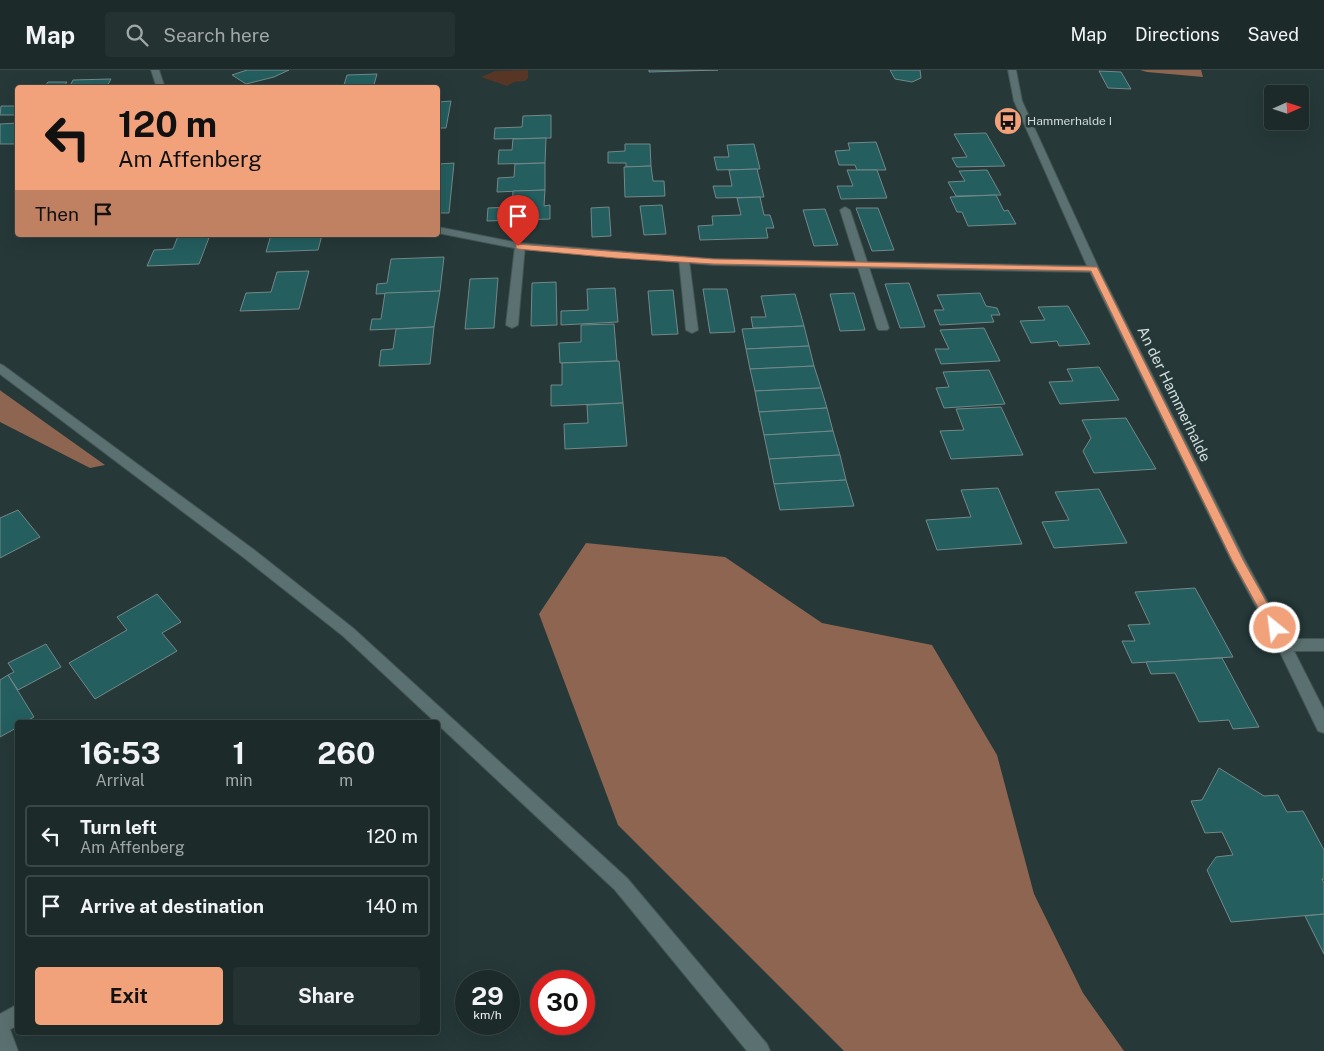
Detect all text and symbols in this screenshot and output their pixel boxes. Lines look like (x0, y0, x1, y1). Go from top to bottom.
search box (105, 12, 455, 57)
text: Map (25, 21, 75, 49)
icon: search (123, 21, 151, 49)
text: Search here (163, 24, 270, 46)
text: Map (1070, 24, 1107, 45)
text: Directions (1135, 24, 1220, 45)
text: Saved (1248, 24, 1299, 45)
north arrow (1264, 85, 1309, 130)
map controls (1264, 85, 1309, 130)
text: 120 m (118, 104, 217, 145)
icon: left (35, 105, 100, 170)
bus stop icon: Hammerhalde I (993, 106, 1023, 136)
place label: Hammerhalde I (1027, 114, 1112, 128)
text: Am Affenberg (118, 146, 262, 172)
pin (497, 195, 539, 246)
icon: arrive (89, 200, 117, 228)
icon: arrive (504, 202, 532, 230)
text: Then (35, 203, 79, 225)
street label: An der Hammerhalde (1134, 323, 1215, 464)
position arrow (1248, 601, 1300, 653)
text: 16:53 (80, 735, 161, 771)
text: 1 (232, 735, 245, 771)
text: 260 (317, 735, 375, 771)
text: Arrival (95, 771, 145, 790)
text: min (225, 771, 252, 790)
text: m (339, 771, 353, 790)
text: Turn left (80, 816, 157, 838)
icon: left (37, 822, 65, 850)
text: 120 m (366, 825, 418, 847)
text: Am Affenberg (80, 838, 185, 857)
icon: arrive (37, 892, 65, 920)
text: Arrive at destination (80, 895, 264, 917)
text: 140 m (366, 895, 418, 917)
button: Exit (35, 967, 223, 1025)
button: Share (233, 967, 420, 1025)
speed limit sign: 30 (530, 970, 595, 1035)
text: 29 (471, 981, 504, 1011)
text: km/h (473, 1008, 502, 1022)

